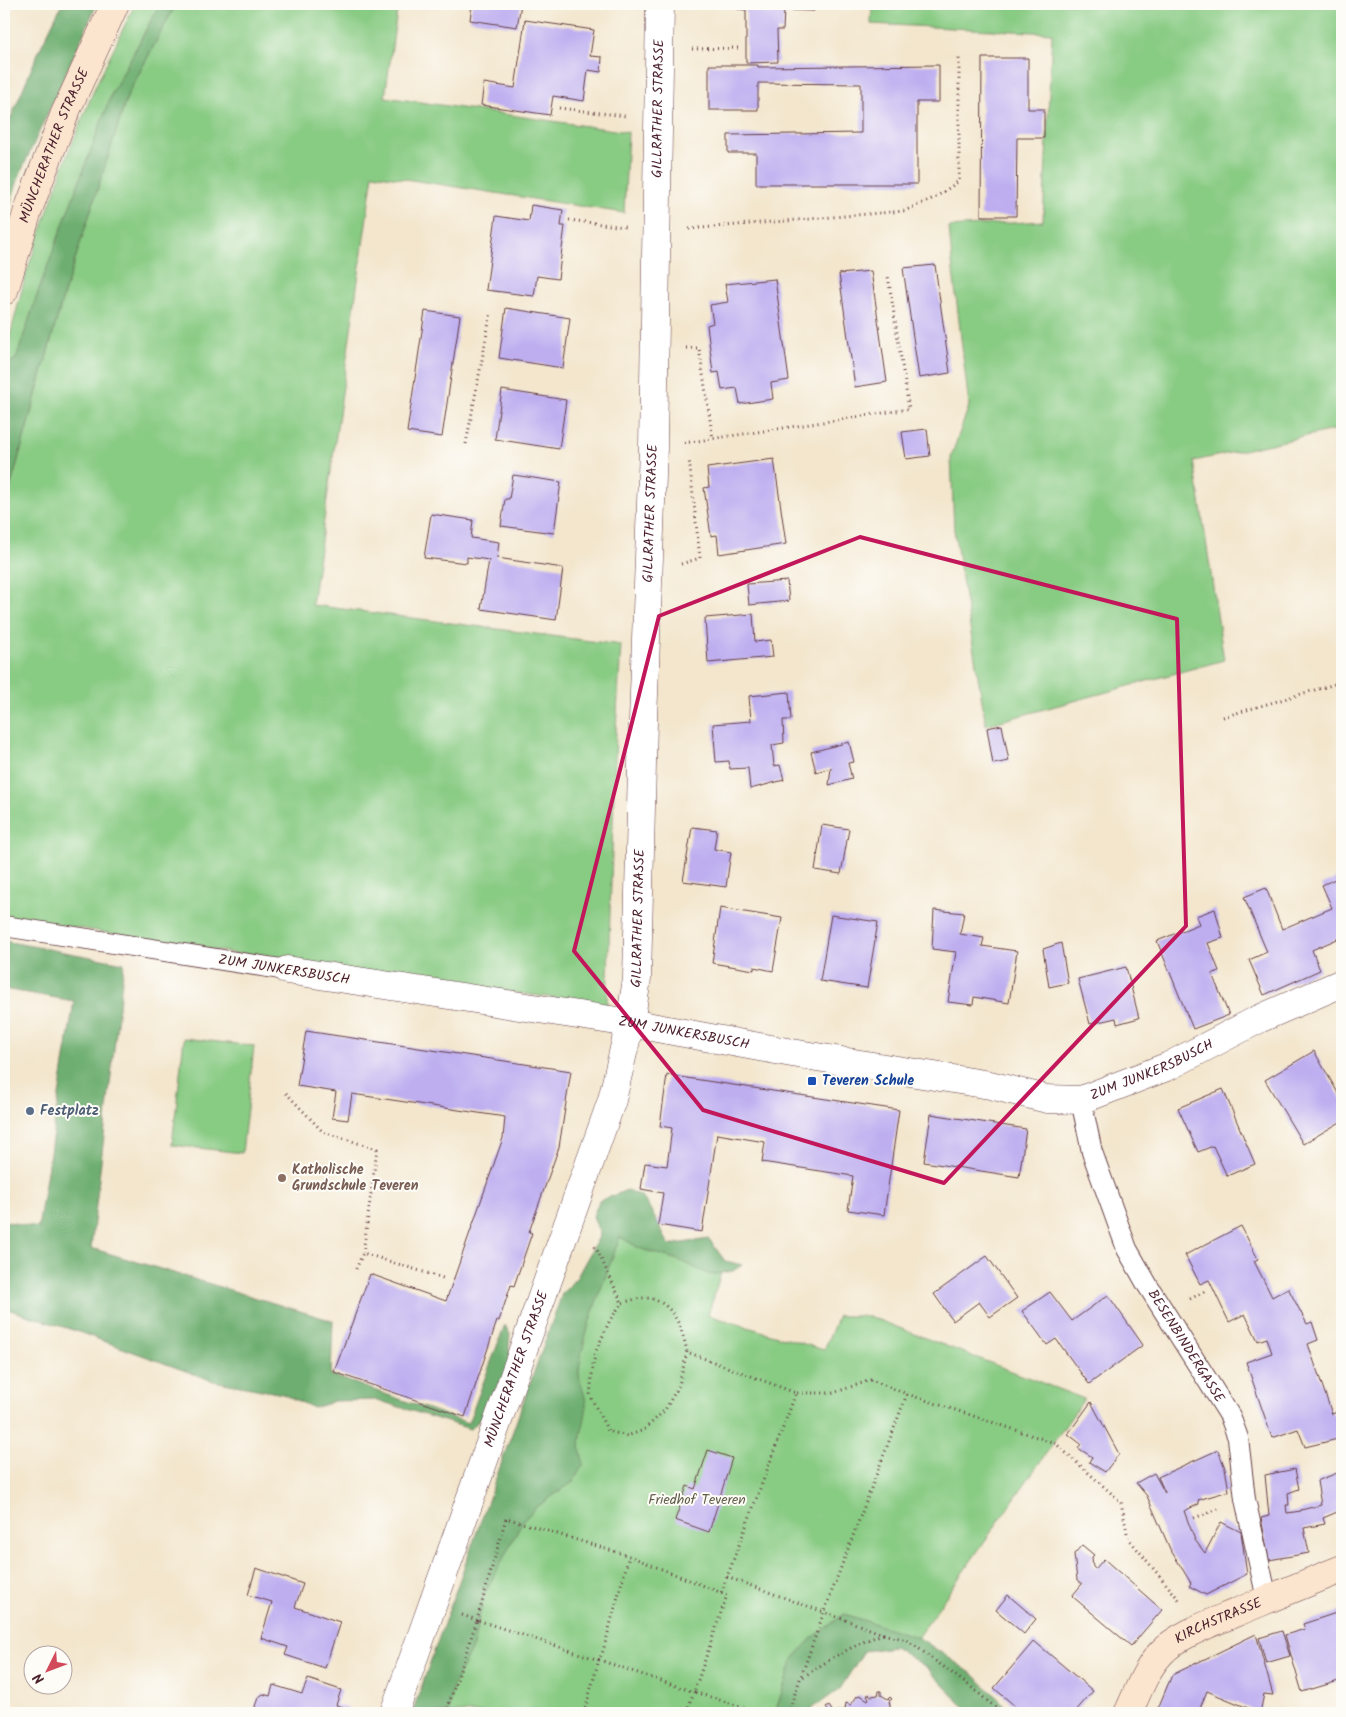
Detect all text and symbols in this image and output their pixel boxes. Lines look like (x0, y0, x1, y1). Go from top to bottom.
street label: GILLRATHER STRASSE (646, 38, 670, 178)
street label: MÜNCHERATHER STRASSE (14, 64, 95, 226)
street label: GILLRATHER STRASSE (637, 443, 664, 583)
street label: GILLRATHER STRASSE (625, 848, 651, 989)
street label: ZUM JUNKERSBUSCH (217, 949, 351, 991)
street label: ZUM JUNKERSBUSCH (617, 1010, 751, 1056)
street label: ZUM JUNKERSBUSCH (1087, 1034, 1217, 1106)
place label: Teveren Schule (822, 1070, 914, 1092)
marker: Teveren Schule (806, 1075, 818, 1087)
place label: Festplatz (40, 1100, 99, 1122)
marker: Festplatz (24, 1105, 36, 1117)
place label: Katholische Grundschule Teveren (292, 1159, 419, 1197)
marker: Katholische Grundschule Teveren (276, 1172, 288, 1184)
street label: BESENBINDERGASSE (1142, 1285, 1231, 1408)
street label: MÜNCHERATHER STRASSE (478, 1287, 555, 1451)
park label: Friedhof Teveren (648, 1489, 746, 1511)
street label: KIRCHSTRASSE (1170, 1592, 1266, 1650)
north arrow (22, 1644, 72, 1694)
text: N (28, 1667, 50, 1689)

